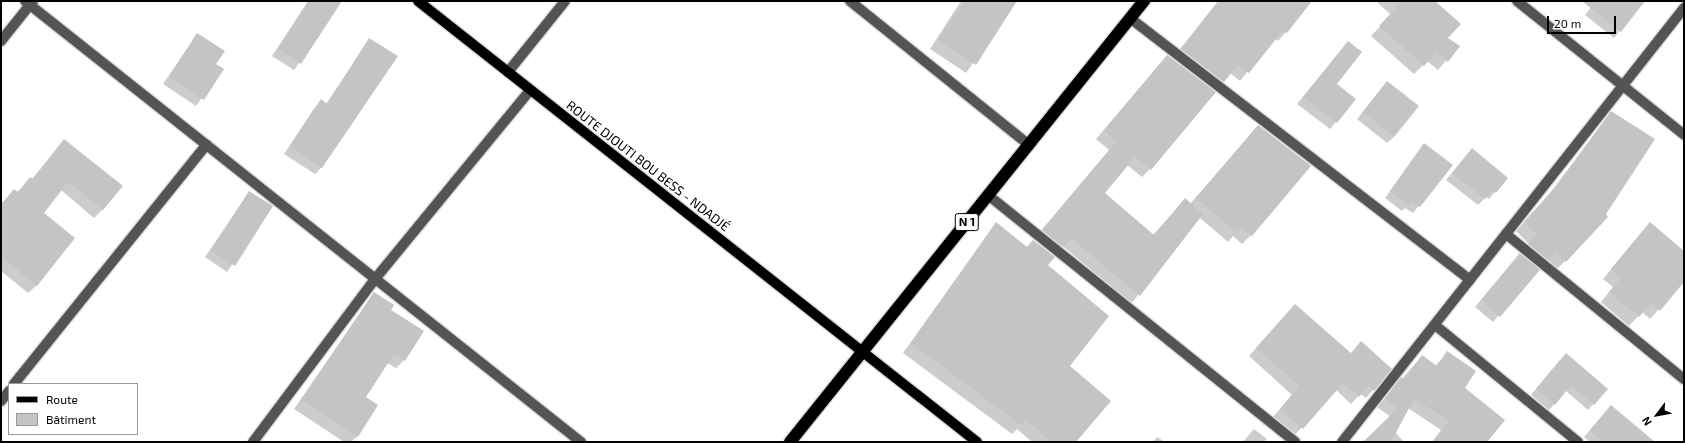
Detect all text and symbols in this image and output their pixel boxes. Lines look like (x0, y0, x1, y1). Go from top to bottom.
scale bar (1549, 8, 1618, 34)
text: 20 m (1554, 16, 1581, 30)
street label: ROUTE DJOUTI BOU BESS - NDADJÉ (563, 97, 733, 235)
road number: N 1 (954, 212, 980, 232)
legend (8, 383, 138, 435)
text: Route (46, 392, 78, 406)
north arrow (1637, 395, 1677, 435)
text: Bâtiment (46, 412, 96, 426)
text: N (1639, 415, 1654, 428)

